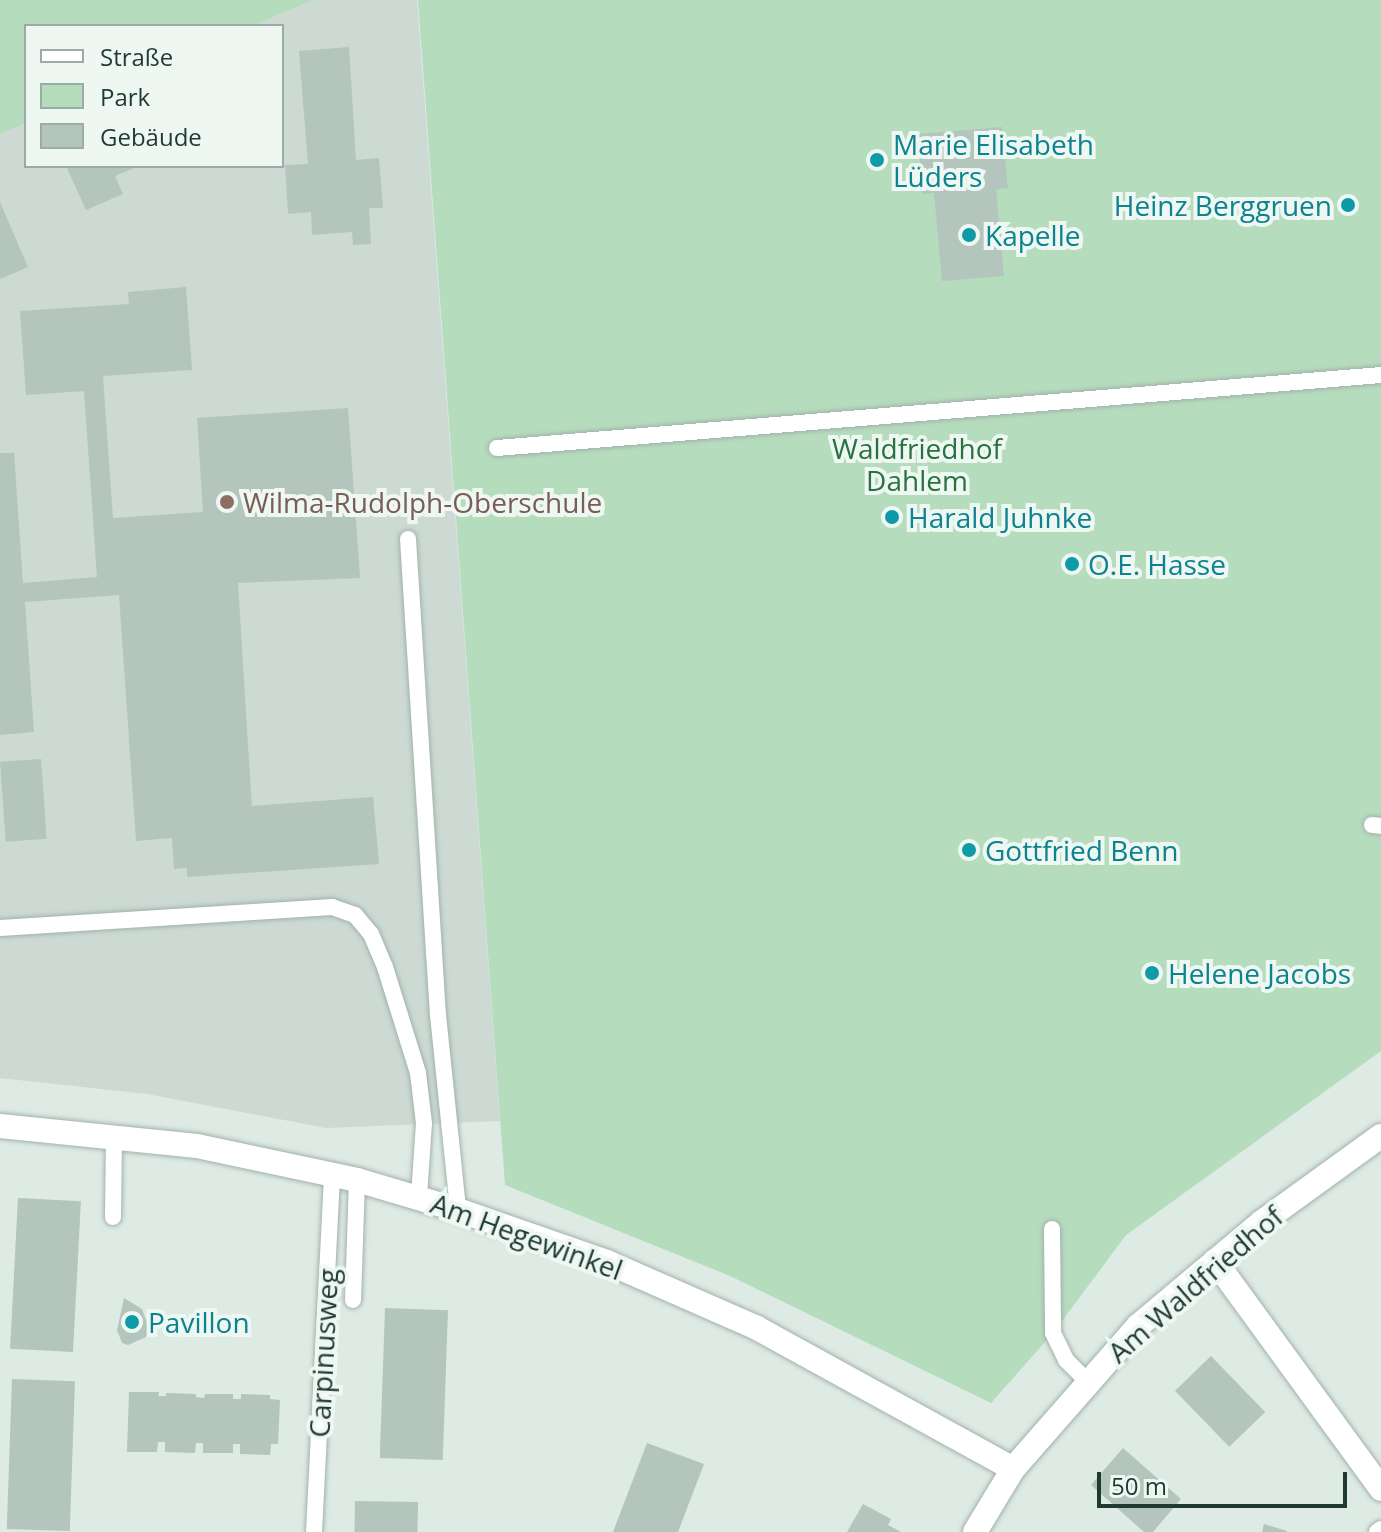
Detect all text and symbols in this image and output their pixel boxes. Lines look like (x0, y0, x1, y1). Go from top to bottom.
legend (24, 24, 284, 168)
text: Straße (100, 40, 173, 73)
text: Park (100, 80, 150, 113)
text: Gebäude (100, 120, 202, 153)
place label: Marie Elisabeth Lüders (893, 127, 1094, 193)
marker: Marie Elisabeth Lüders (868, 151, 886, 169)
place label: Heinz Berggruen (1114, 188, 1332, 222)
marker: Heinz Berggruen (1339, 196, 1357, 214)
place label: Kapelle (985, 218, 1080, 252)
marker: Kapelle (960, 226, 978, 244)
park label: Waldfriedhof Dahlem (832, 431, 1002, 497)
place label: Wilma-Rudolph-Oberschule (243, 485, 602, 519)
marker: Wilma-Rudolph-Oberschule (218, 493, 236, 511)
place label: Harald Juhnke (908, 500, 1092, 534)
marker: Harald Juhnke (883, 508, 901, 526)
place label: O.E. Hasse (1088, 547, 1226, 581)
marker: O.E. Hasse (1063, 555, 1081, 573)
place label: Gottfried Benn (985, 833, 1178, 867)
marker: Gottfried Benn (960, 841, 978, 859)
place label: Helene Jacobs (1168, 956, 1351, 990)
marker: Helene Jacobs (1143, 964, 1161, 982)
street label: Am Hegewinkel (427, 1186, 627, 1286)
street label: Am Waldfriedhof (1101, 1199, 1289, 1369)
street label: Carpinusweg (302, 1268, 344, 1438)
place label: Pavillon (148, 1305, 250, 1339)
marker: Pavillon (123, 1313, 141, 1331)
scale bar (1101, 1456, 1351, 1506)
text: 50 m (1111, 1469, 1167, 1502)

